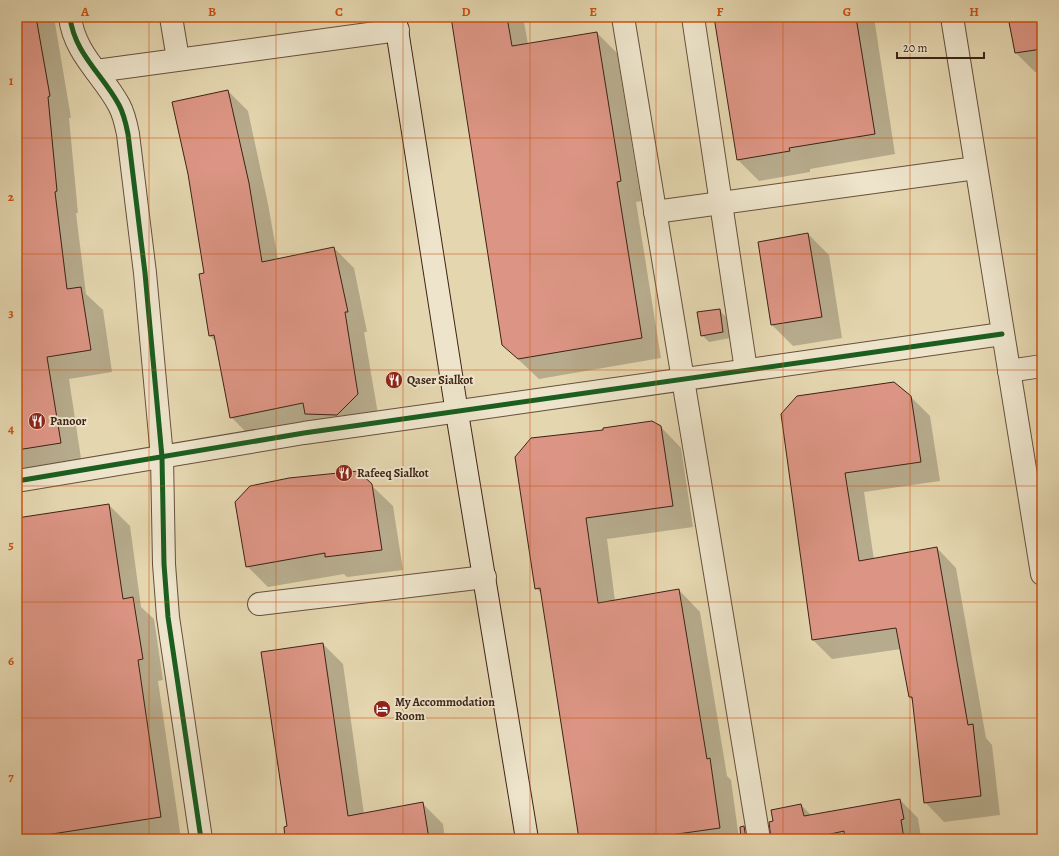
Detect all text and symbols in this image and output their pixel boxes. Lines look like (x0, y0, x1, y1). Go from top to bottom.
text: A (80, 3, 90, 20)
text: B (208, 3, 216, 20)
text: C (335, 3, 343, 20)
text: D (461, 3, 471, 20)
text: E (589, 3, 597, 20)
text: F (717, 3, 724, 20)
text: G (843, 3, 851, 20)
text: H (969, 3, 979, 20)
scale bar (897, 34, 984, 60)
text: 20 m (903, 40, 927, 56)
text: 1 (9, 72, 14, 89)
text: 2 (8, 188, 15, 205)
text: 3 (8, 304, 14, 321)
restaurant icon: Qaser Sialkot (384, 370, 404, 390)
place label: Qaser Sialkot (407, 372, 473, 388)
restaurant icon: Panoor (27, 411, 47, 431)
place label: Panoor (50, 413, 87, 429)
text: 4 (8, 420, 14, 437)
restaurant icon: Rafeeq Sialkot (334, 463, 354, 483)
place label: Rafeeq Sialkot (357, 465, 429, 481)
text: 5 (8, 536, 14, 553)
text: 6 (8, 652, 14, 669)
place label: My Accommodation Room (395, 694, 495, 724)
hotel icon: My Accommodation Room (372, 699, 392, 719)
text: 7 (8, 768, 14, 785)

